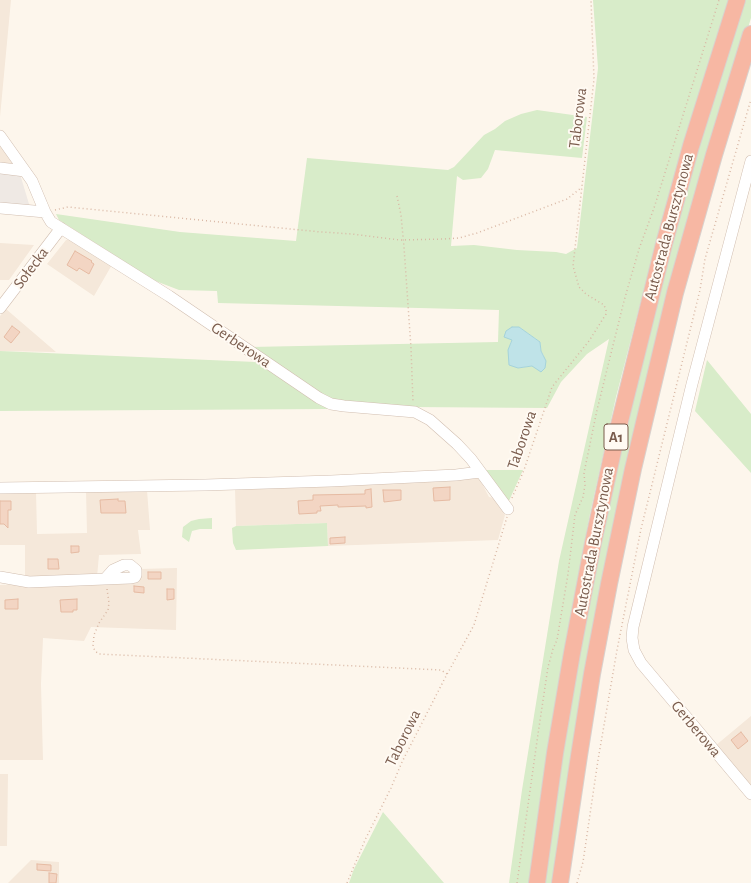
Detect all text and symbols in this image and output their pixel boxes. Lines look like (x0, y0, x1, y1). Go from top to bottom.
street label: Taborowa (565, 87, 591, 149)
street label: Autostrada Bursztynowa (640, 151, 698, 303)
street label: Sołecka (9, 243, 53, 293)
street label: Gerberowa (207, 318, 275, 372)
street label: Taborowa (503, 408, 541, 472)
road number: A1 (604, 424, 628, 450)
street label: Autostrada Bursztynowa (570, 466, 618, 618)
street label: Gerberowa (667, 697, 725, 761)
street label: Taborowa (381, 706, 425, 770)

